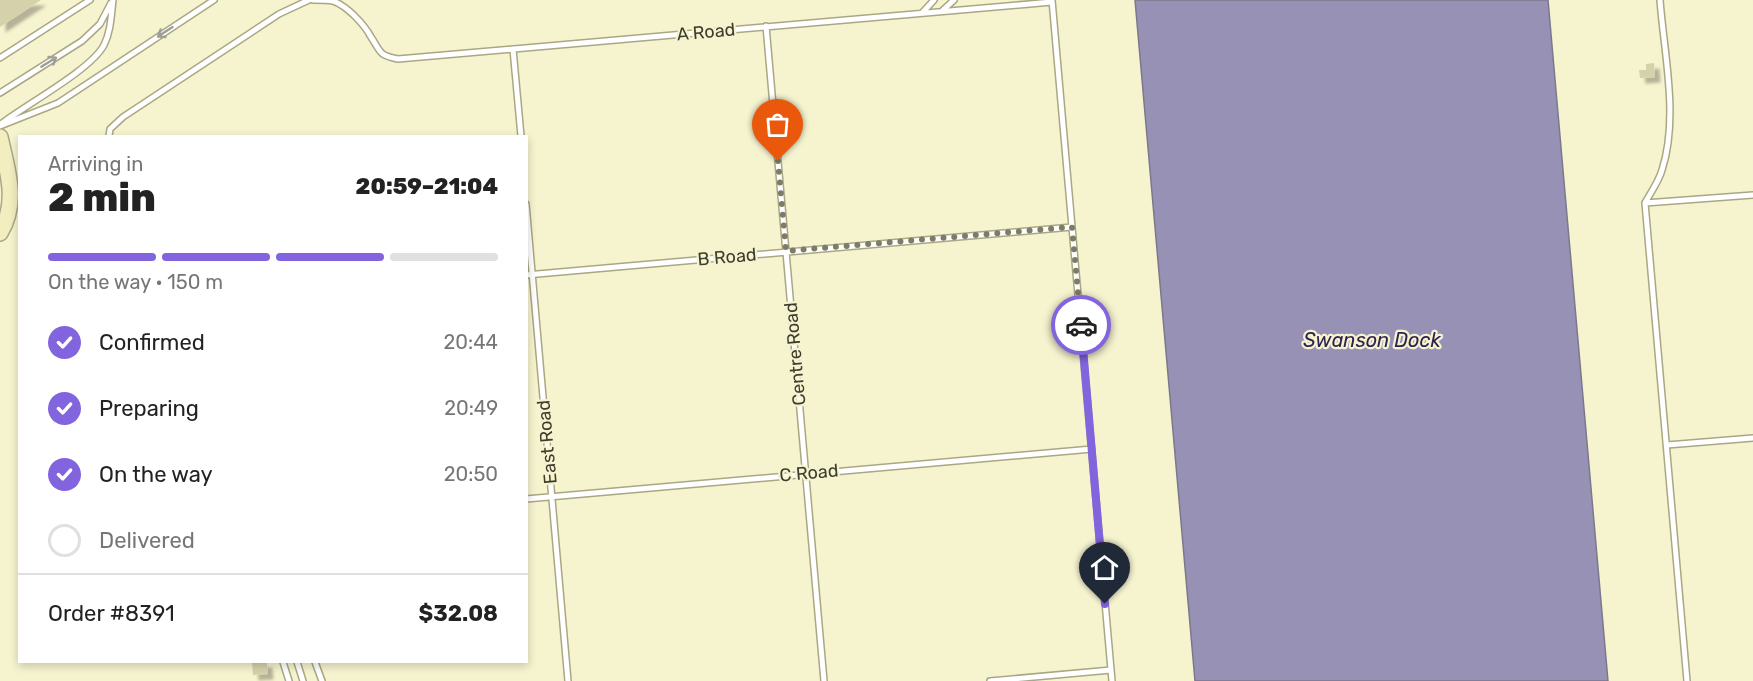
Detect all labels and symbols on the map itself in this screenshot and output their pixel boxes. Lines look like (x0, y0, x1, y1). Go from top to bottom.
street label: A Road (676, 18, 736, 46)
one-way arrow (157, 26, 173, 38)
one-way arrow (41, 55, 58, 68)
pin (752, 99, 803, 161)
street label: B Road (697, 243, 757, 271)
courier (1051, 295, 1111, 355)
street label: Centre Road (780, 301, 810, 407)
water label: Swanson Dock (1303, 328, 1441, 352)
street label: East Road (532, 399, 562, 485)
street label: C Road (779, 459, 839, 487)
pin (1079, 542, 1130, 604)

